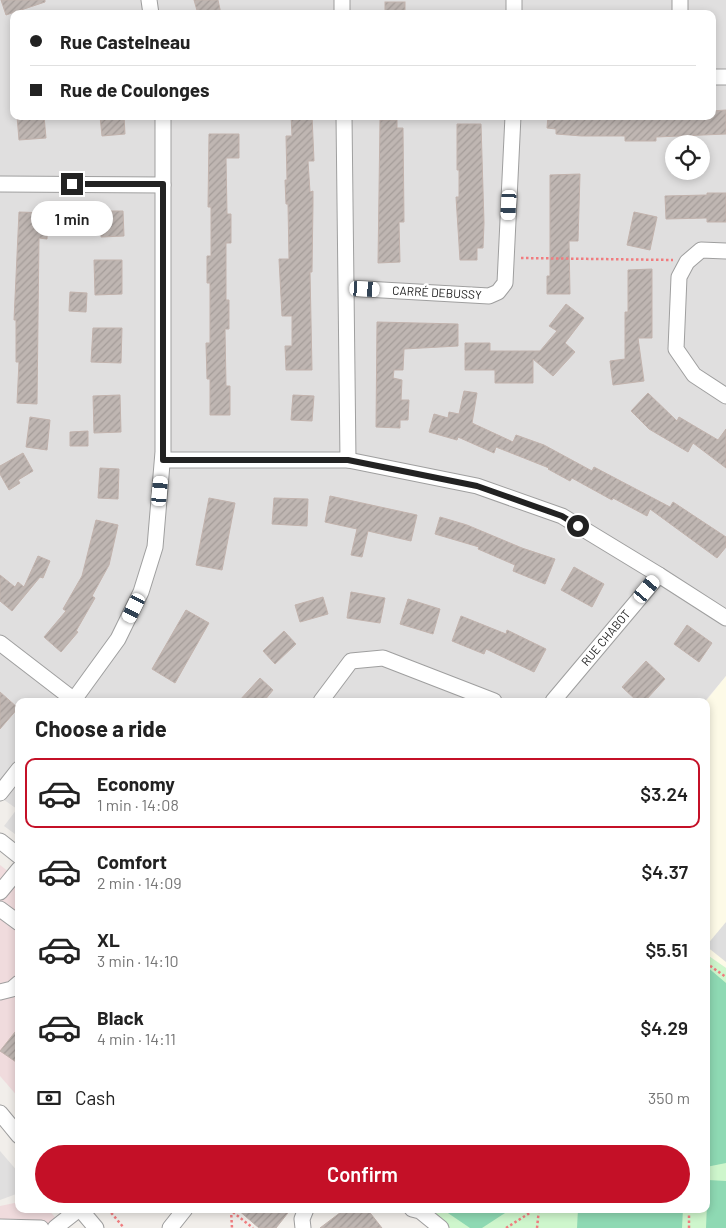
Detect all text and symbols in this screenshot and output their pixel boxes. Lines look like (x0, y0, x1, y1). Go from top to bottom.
text: Rue Castelneau (60, 30, 190, 53)
text: Rue de Coulonges (60, 78, 210, 101)
map controls (665, 135, 710, 180)
button: locate (665, 135, 710, 180)
route end (61, 173, 83, 195)
car (500, 190, 517, 220)
callout: 1 min (31, 202, 113, 236)
text: 1 min (55, 209, 89, 228)
car (349, 281, 380, 297)
street label: CARRÉ DEBUSSY (392, 283, 482, 301)
car (151, 475, 168, 507)
route start (567, 515, 589, 537)
car (631, 573, 662, 605)
car (120, 591, 147, 625)
street label: RUE CHABOT (578, 606, 633, 668)
text: Choose a ride (35, 715, 167, 741)
icon: car (37, 771, 82, 816)
text: Economy (97, 772, 175, 795)
text: $3.24 (640, 782, 688, 805)
text: 1 min · 14:08 (97, 795, 179, 814)
icon: car (37, 849, 82, 894)
text: Comfort (97, 850, 167, 873)
text: $4.37 (642, 860, 688, 883)
text: 2 min · 14:09 (97, 873, 182, 892)
icon: car (37, 927, 82, 972)
text: XL (97, 928, 120, 951)
text: $5.51 (646, 938, 688, 961)
text: 3 min · 14:10 (97, 951, 179, 970)
icon: car (37, 1005, 82, 1050)
text: Black (97, 1006, 144, 1029)
text: $4.29 (640, 1016, 688, 1039)
text: 4 min · 14:11 (97, 1029, 176, 1048)
icon: cash (35, 1084, 63, 1112)
text: Cash (75, 1086, 116, 1109)
text: 350 m (648, 1088, 690, 1107)
button: Confirm (35, 1145, 690, 1203)

